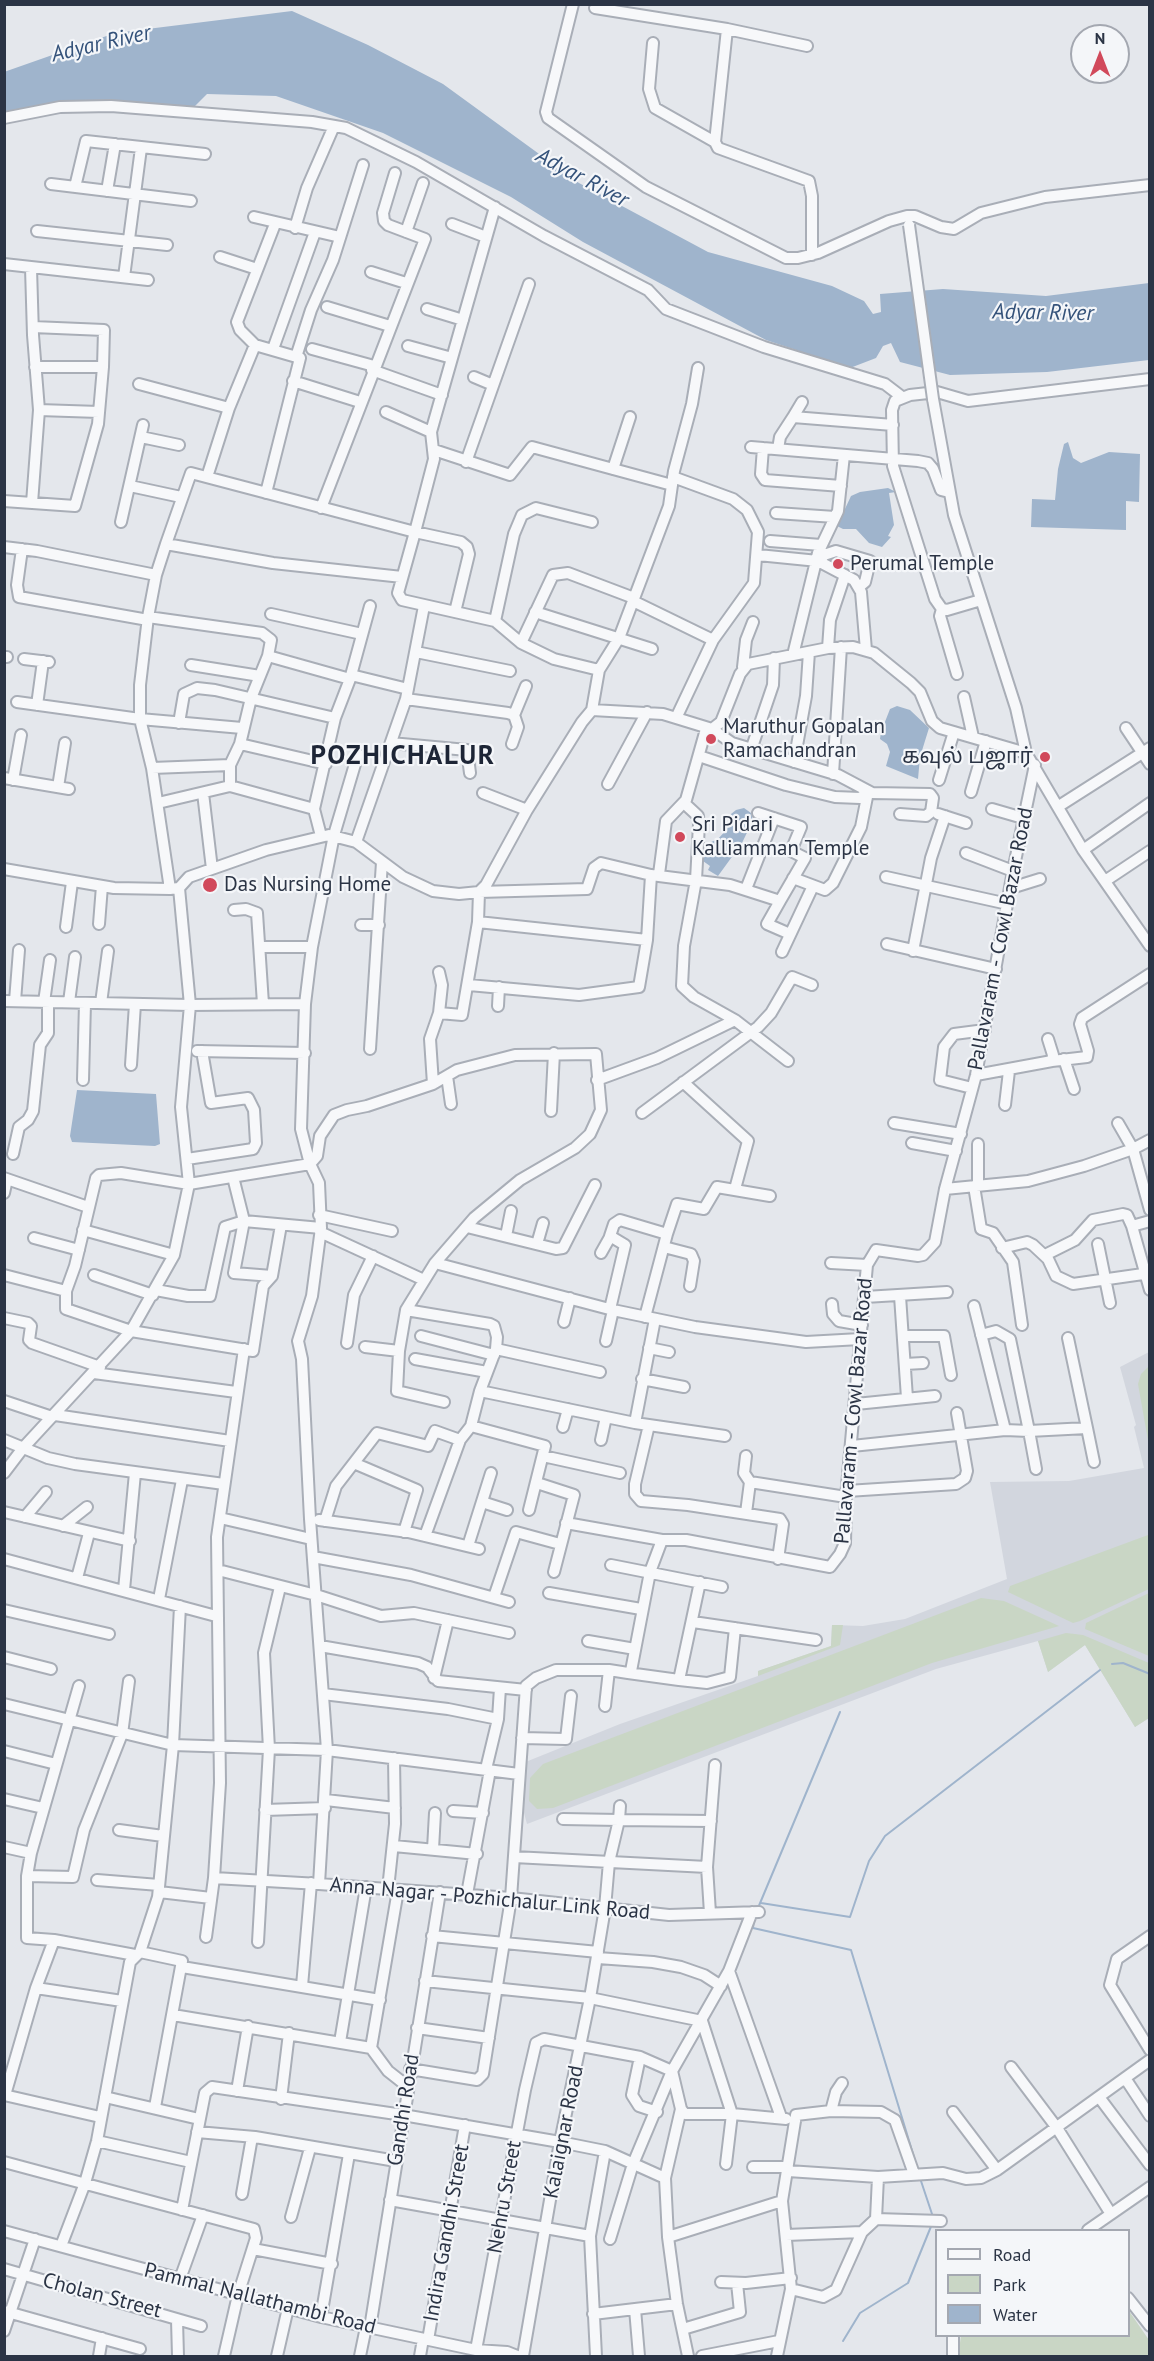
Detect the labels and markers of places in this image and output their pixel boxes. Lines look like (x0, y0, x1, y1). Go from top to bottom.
place label: Perumal Temple (850, 551, 994, 577)
marker: Perumal Temple (831, 557, 845, 571)
place label: Maruthur Gopalan Ramachandran (723, 714, 885, 764)
marker: Maruthur Gopalan Ramachandran (704, 732, 718, 746)
place label: கவுல் பஜார் (902, 744, 1033, 770)
marker: கவுல் பஜார் (1038, 750, 1052, 764)
place label: Sri Pidari Kalliamman Temple (692, 812, 869, 862)
marker: Sri Pidari Kalliamman Temple (673, 830, 687, 844)
place label: Das Nursing Home (224, 872, 391, 898)
marker: Das Nursing Home (201, 876, 219, 894)

